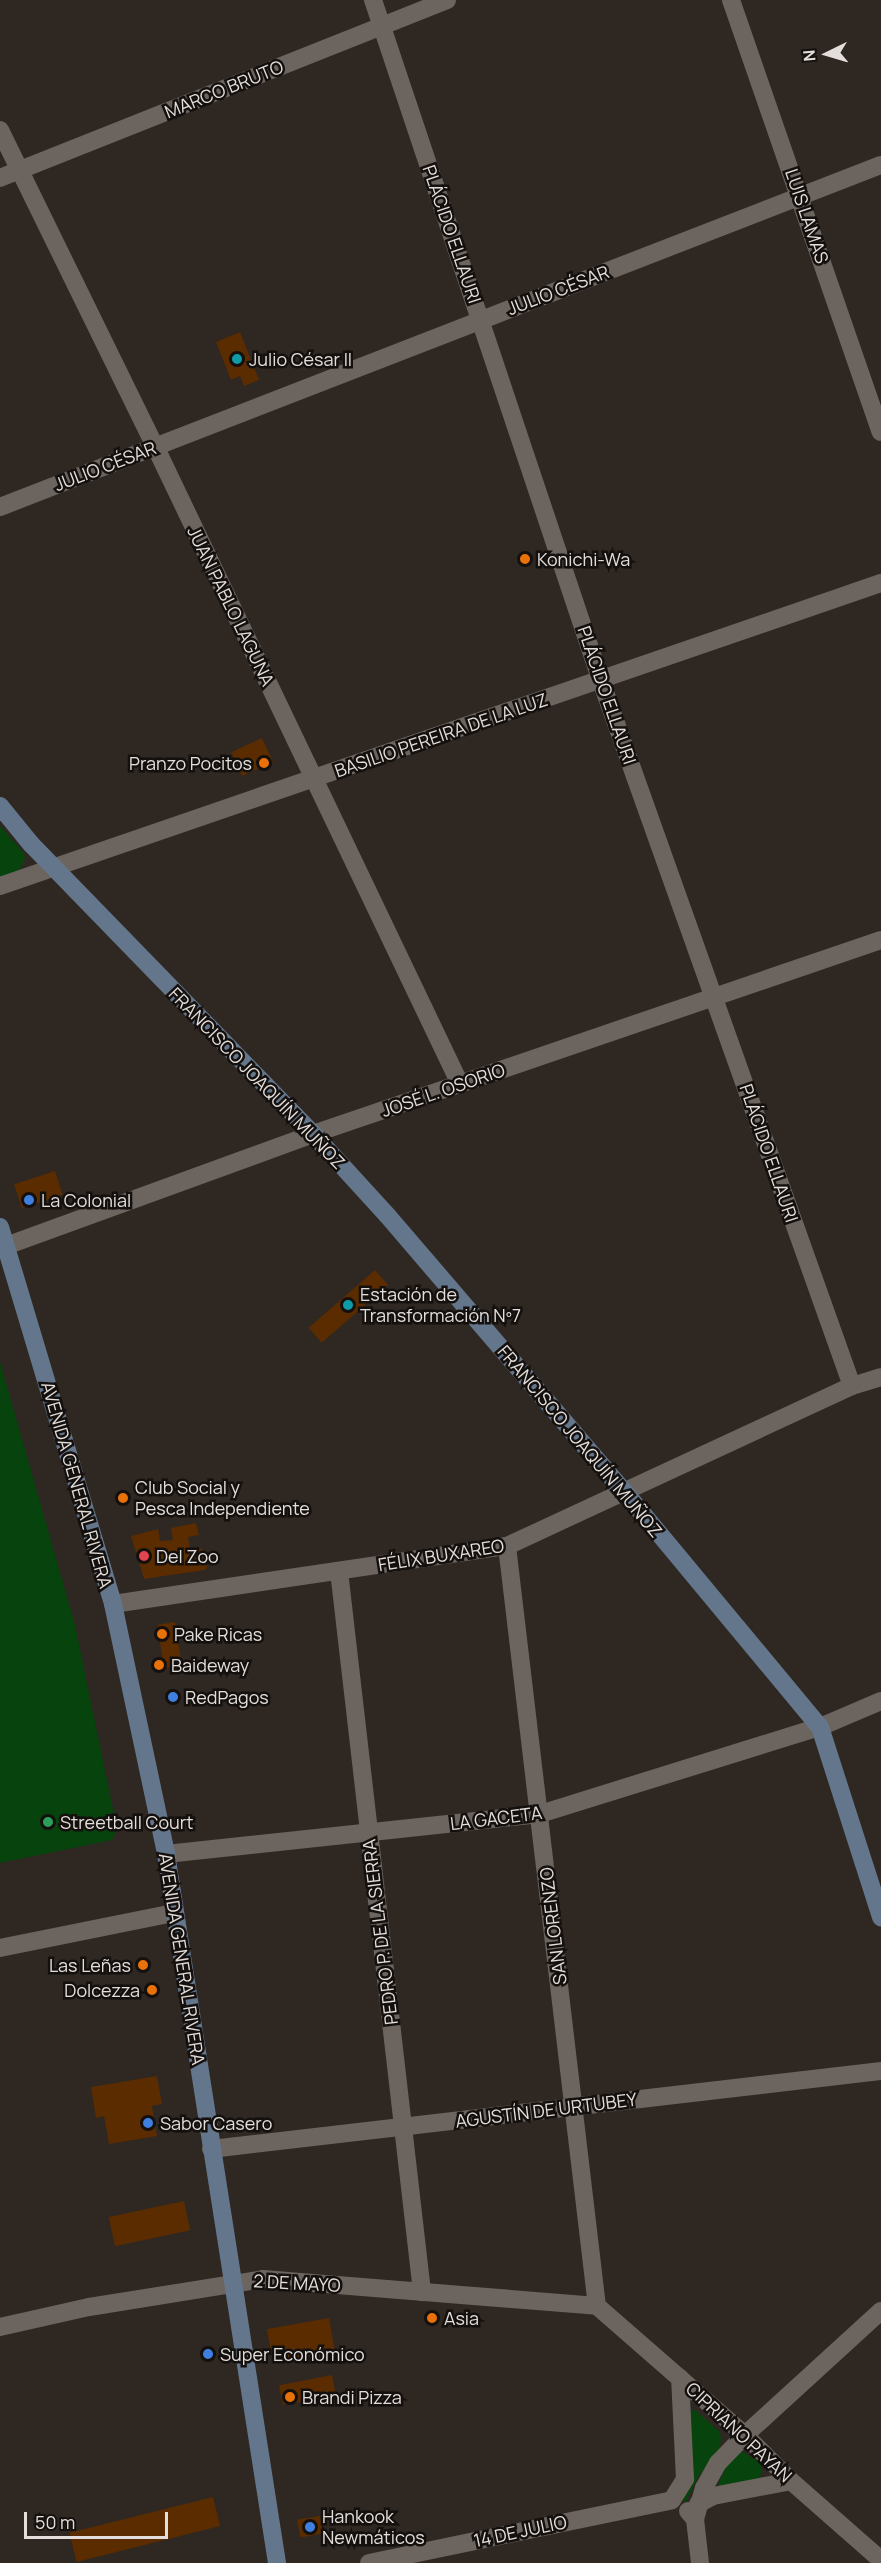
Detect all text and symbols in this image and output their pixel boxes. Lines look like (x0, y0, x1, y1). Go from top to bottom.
north arrow (797, 24, 857, 84)
text: N (798, 49, 821, 62)
street label: MARCO BRUTO (162, 55, 286, 123)
street label: PLÁCIDO ELLAURI (418, 162, 486, 306)
street label: LUIS LAMAS (781, 166, 833, 266)
street label: JULIO CÉSAR (504, 261, 612, 319)
place label: Julio César II (249, 348, 352, 370)
marker: Julio César II (230, 352, 244, 366)
street label: JULIO CÉSAR (51, 437, 159, 495)
street label: JUAN PABLO LAGUNA (183, 523, 279, 689)
place label: Konichi-Wa (537, 548, 630, 570)
marker: Konichi-Wa (518, 552, 532, 566)
street label: PLÁCIDO ELLAURI (573, 623, 641, 767)
street label: BASILIO PEREIRA DE LA LUZ (332, 688, 550, 782)
place label: Pranzo Pocitos (129, 752, 252, 774)
marker: Pranzo Pocitos (257, 756, 271, 770)
street label: FRANCISCO JOAQUÍN MUÑOZ (165, 983, 349, 1173)
street label: JOSÉ L. OSORIO (378, 1059, 508, 1121)
street label: PLÁCIDO ELLAURI (735, 1081, 803, 1225)
place label: La Colonial (41, 1189, 131, 1211)
marker: La Colonial (22, 1193, 36, 1207)
place label: Estación de Transformación Nº7 (360, 1284, 521, 1326)
marker: Estación de Transformación Nº7 (341, 1298, 355, 1312)
street label: FRANCISCO JOAQUÍN MUÑOZ (493, 1341, 667, 1541)
street label: AVENIDA GENERAL RIVERA (37, 1379, 117, 1591)
place label: Club Social y Pesca Independiente (135, 1477, 310, 1520)
marker: Club Social y Pesca Independiente (116, 1491, 130, 1505)
street label: FÉLIX BUXAREO (376, 1534, 506, 1576)
place label: Del Zoo (156, 1545, 219, 1567)
marker: Del Zoo (137, 1549, 151, 1563)
place label: Pake Ricas (174, 1623, 262, 1645)
marker: Pake Ricas (155, 1627, 169, 1641)
place label: Baideway (171, 1654, 249, 1676)
marker: Baideway (152, 1658, 166, 1672)
place label: RedPagos (185, 1686, 269, 1708)
marker: RedPagos (166, 1690, 180, 1704)
street label: LA GACETA (449, 1802, 543, 1834)
place label: Streetball Court (60, 1811, 193, 1833)
marker: Streetball Court (41, 1815, 55, 1829)
street label: PEDRO P. DE LA SIERRA (358, 1838, 402, 2026)
street label: AVENIDA GENERAL RIVERA (155, 1851, 209, 2067)
street label: SAN LORENZO (535, 1866, 571, 1986)
place label: Las Leñas (49, 1954, 131, 1976)
marker: Las Leñas (136, 1958, 150, 1972)
place label: Dolcezza (64, 1979, 140, 2001)
marker: Dolcezza (145, 1983, 159, 1997)
street label: AGUSTÍN DE URTUBEY (454, 2088, 638, 2132)
place label: Sabor Casero (160, 2112, 272, 2134)
marker: Sabor Casero (141, 2116, 155, 2130)
street label: 2 DE MAYO (253, 2270, 341, 2296)
place label: Asia (444, 2307, 479, 2329)
marker: Asia (425, 2311, 439, 2325)
place label: Super Económico (220, 2343, 365, 2365)
marker: Super Económico (201, 2347, 215, 2361)
street label: CIPRIANO PAYAN (682, 2378, 796, 2486)
place label: Brandi Pizza (302, 2386, 402, 2408)
marker: Brandi Pizza (283, 2390, 297, 2404)
scale bar (27, 2500, 171, 2538)
place label: Hankook Newmáticos (322, 2506, 425, 2548)
text: 50 m (35, 2510, 75, 2534)
street label: 14 DE JULIO (472, 2511, 568, 2551)
marker: Hankook Newmáticos (303, 2520, 317, 2534)

